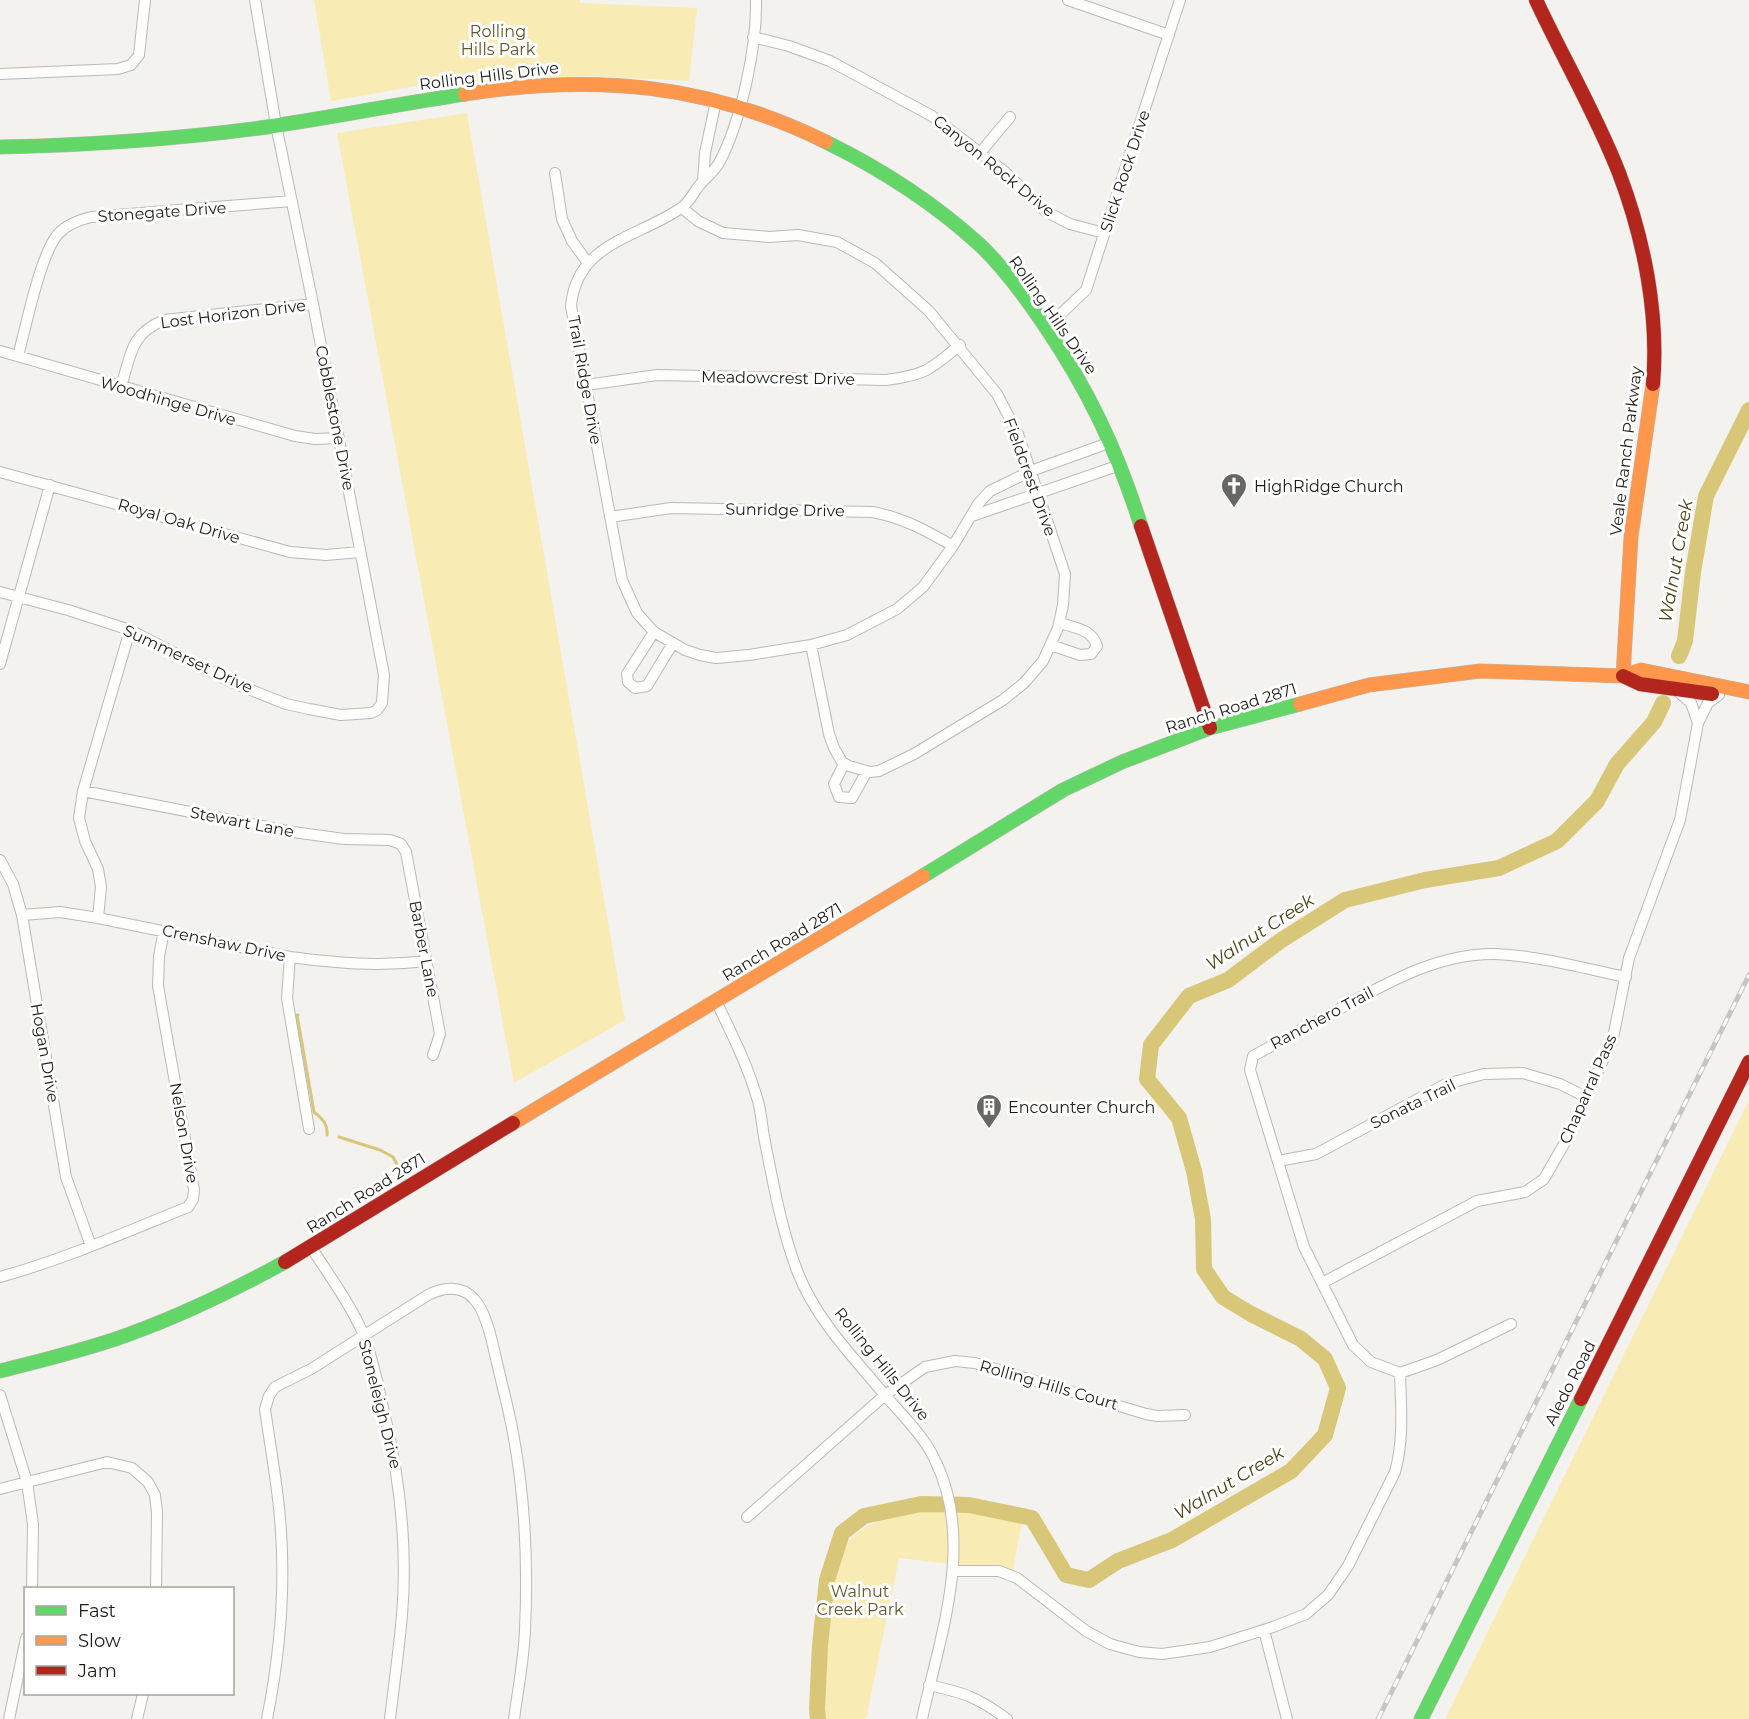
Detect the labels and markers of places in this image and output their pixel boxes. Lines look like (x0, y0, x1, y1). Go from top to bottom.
church icon: HighRidge Church (1219, 471, 1249, 509)
place label: HighRidge Church (1254, 477, 1403, 496)
building icon: Encounter Church (974, 1092, 1004, 1130)
place label: Encounter Church (1008, 1098, 1155, 1117)

